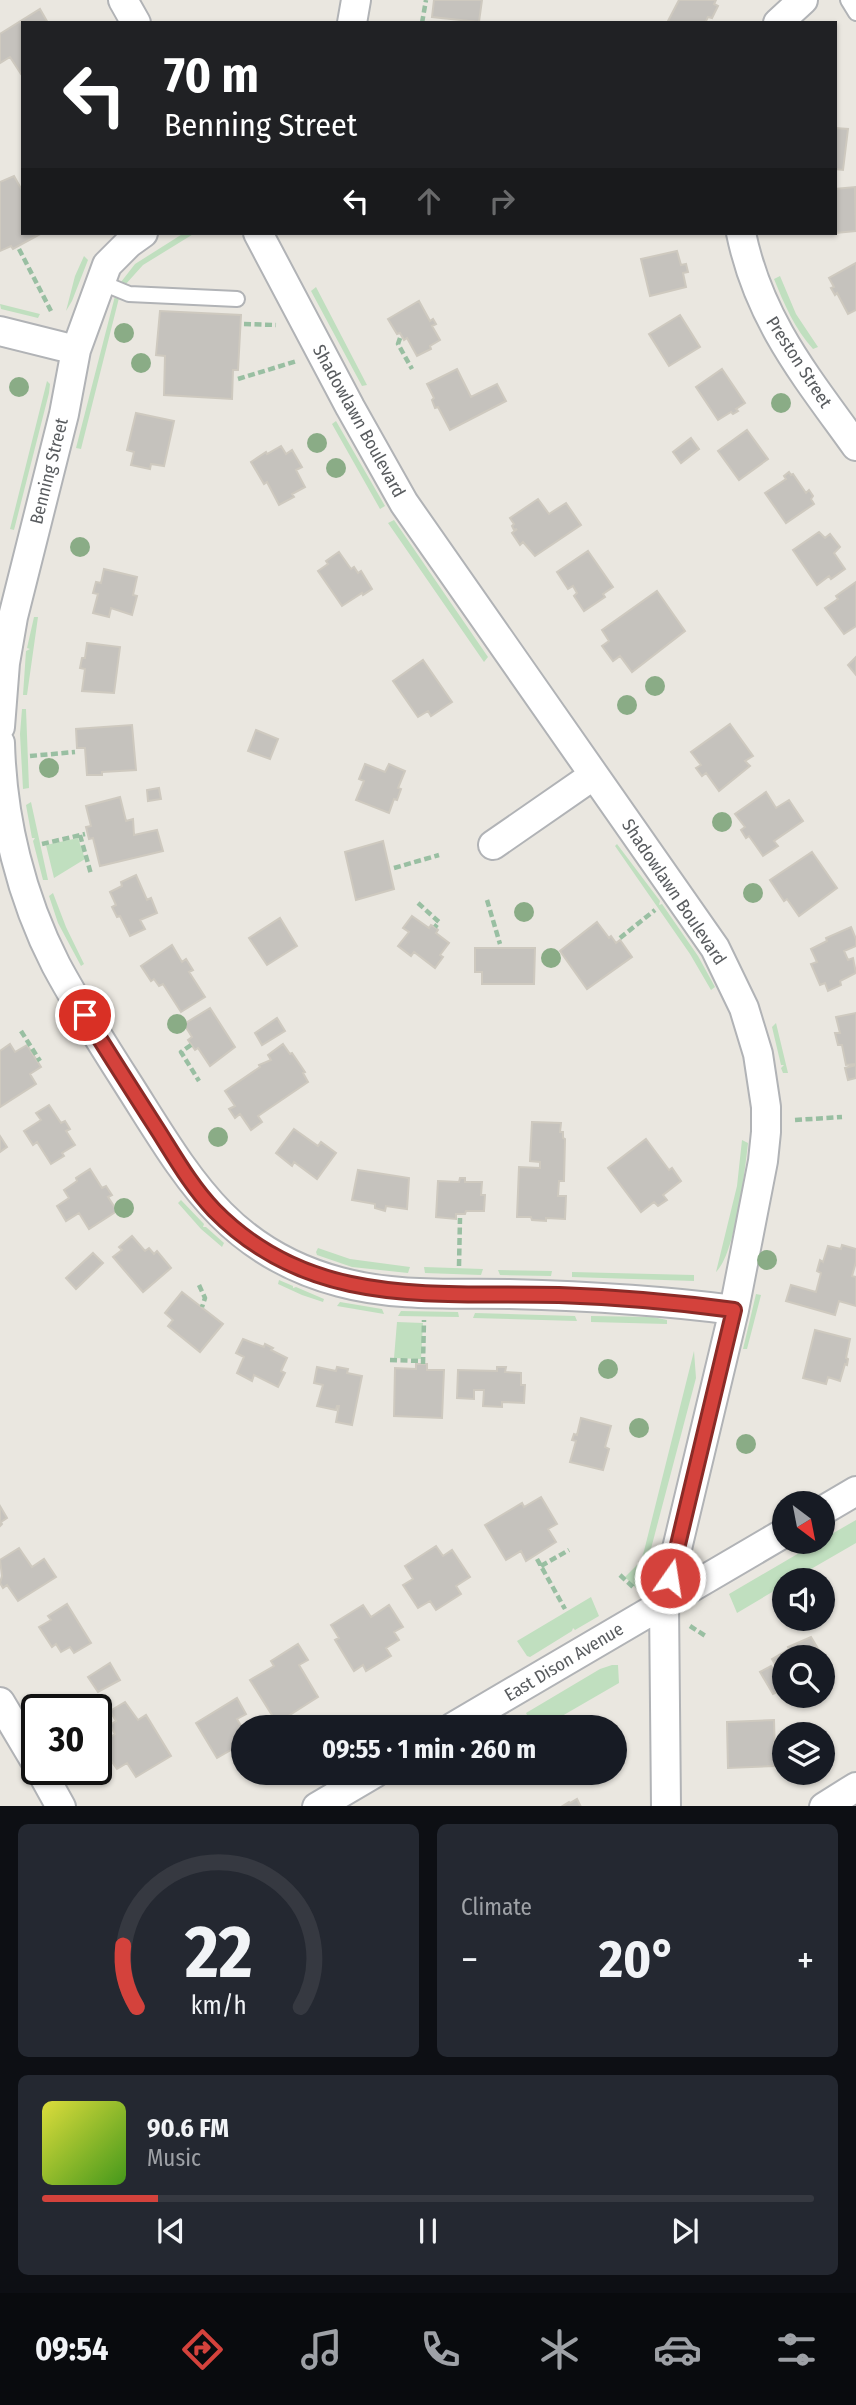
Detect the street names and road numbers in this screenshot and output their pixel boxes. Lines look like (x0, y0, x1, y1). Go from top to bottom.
street label: Preston Street (761, 312, 837, 412)
street label: Shadowlawn Boulevard (308, 341, 410, 501)
street label: Benning Street (25, 416, 73, 526)
street label: Shadowlawn Boulevard (617, 815, 731, 969)
street label: East Dison Avenue (501, 1618, 627, 1706)

